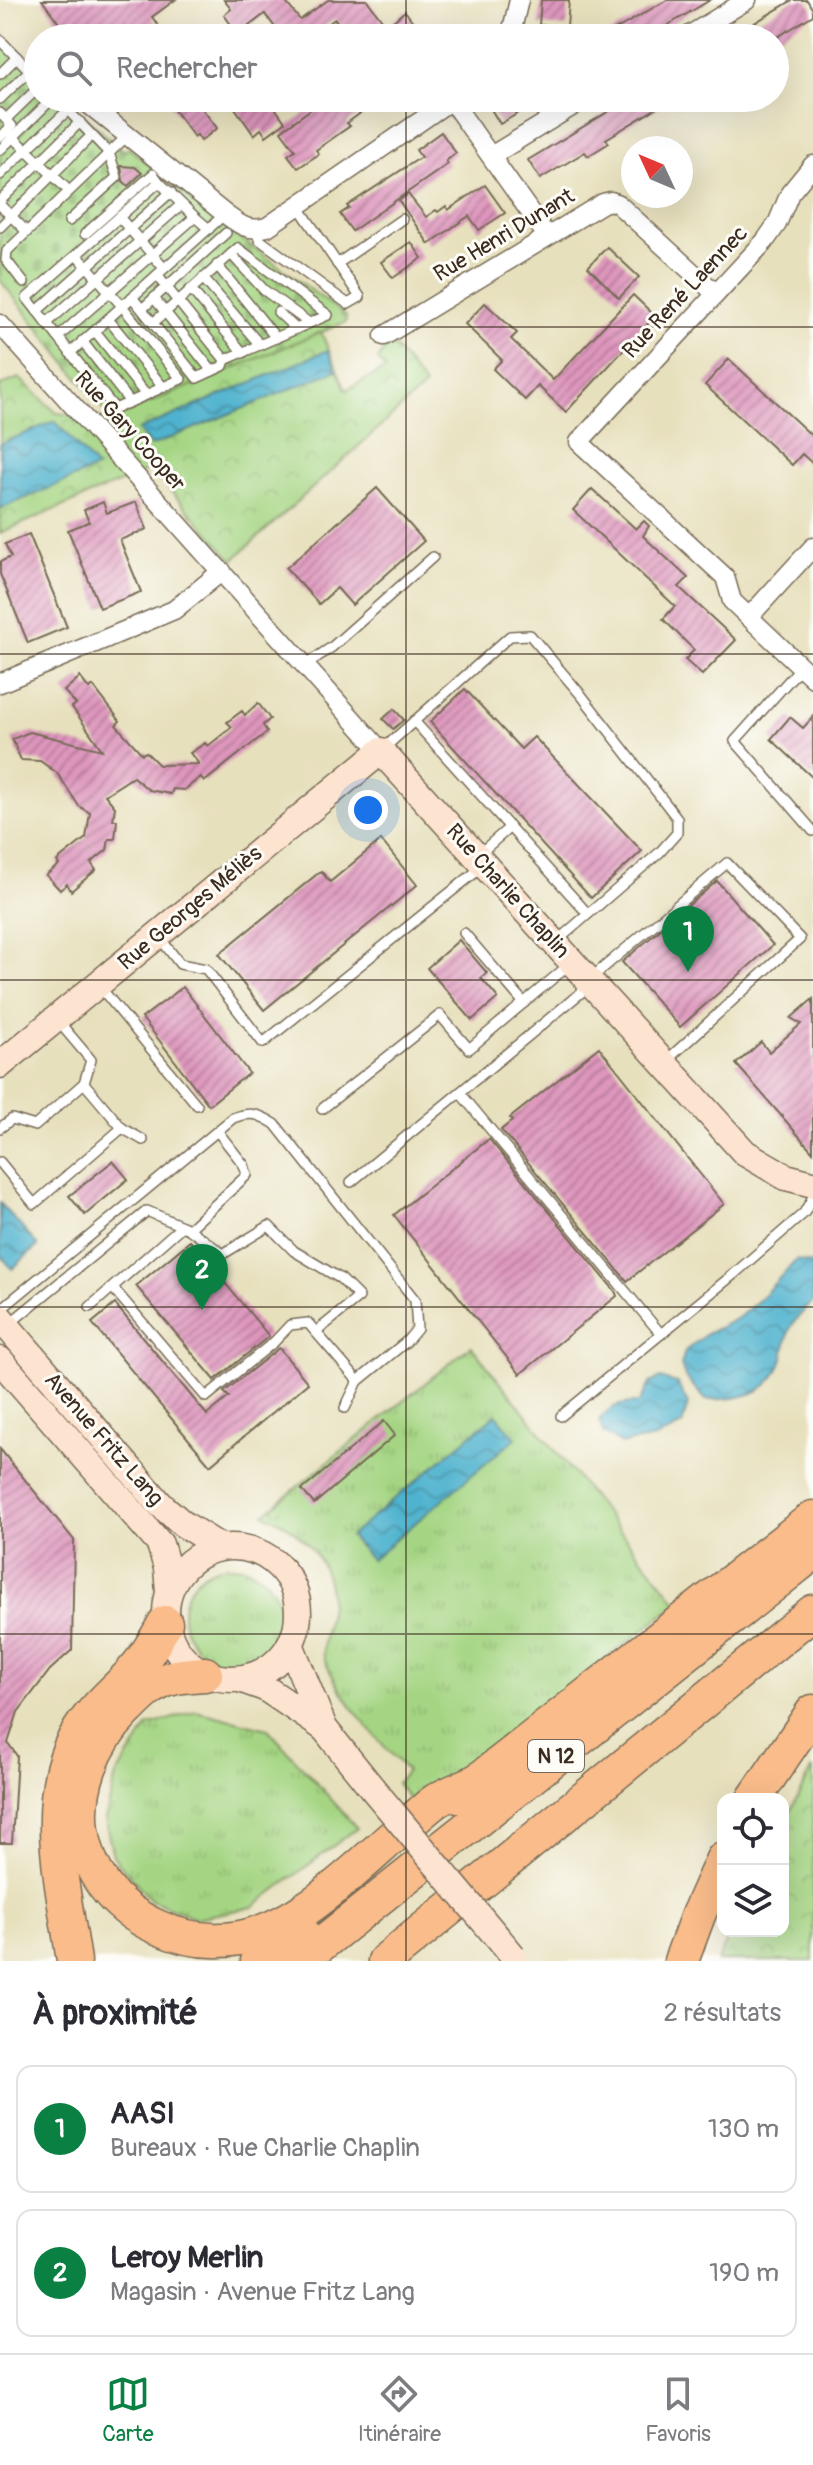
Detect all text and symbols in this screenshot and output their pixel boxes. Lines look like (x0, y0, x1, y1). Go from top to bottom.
search box (24, 24, 789, 112)
icon: search (52, 46, 96, 90)
text: Rechercher (116, 50, 258, 87)
north arrow (621, 136, 693, 208)
street label: Rue Henri Dunant (428, 182, 580, 288)
street label: Rue René Laennec (616, 220, 754, 364)
street label: Rue Gary Cooper (68, 365, 192, 497)
your location (348, 790, 388, 830)
street label: Rue Charlie Chaplin (440, 818, 576, 964)
street label: Rue Georges Méliès (112, 840, 268, 976)
pin: 1 (662, 906, 714, 972)
pin: 2 (176, 1244, 228, 1310)
street label: Avenue Fritz Lang (38, 1366, 170, 1512)
road number: N 12 (528, 1740, 584, 1772)
map controls (717, 1793, 789, 1937)
button: locate (717, 1793, 789, 1865)
button: layers (717, 1865, 789, 1937)
text: À proximité (32, 1992, 198, 2035)
text: 2 résultats (663, 1997, 781, 2029)
text: AASI (110, 2095, 175, 2132)
text: 1 (55, 2113, 65, 2145)
text: 130 m (708, 2113, 779, 2145)
text: Bureaux · Rue Charlie Chaplin (110, 2132, 420, 2164)
text: Leroy Merlin (110, 2239, 264, 2276)
text: 2 (53, 2257, 67, 2289)
text: 190 m (709, 2257, 779, 2289)
text: Magasin · Avenue Fritz Lang (110, 2276, 415, 2308)
tab: Carte (102, 2372, 154, 2448)
tab: Itinéraire (358, 2372, 441, 2448)
tab: Favoris (645, 2372, 711, 2448)

